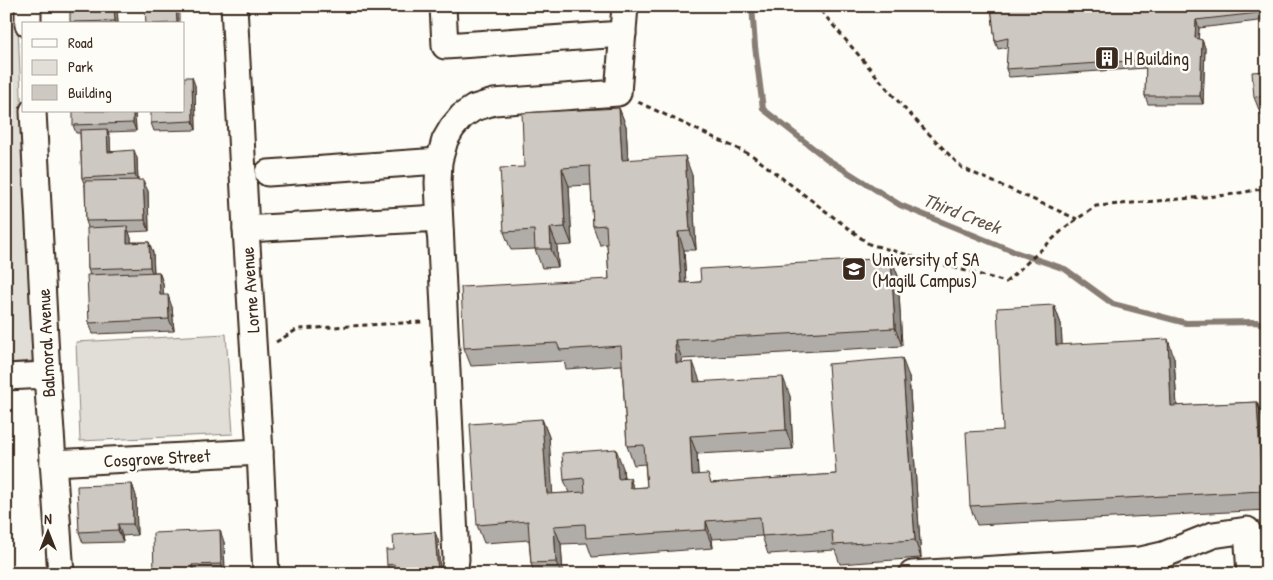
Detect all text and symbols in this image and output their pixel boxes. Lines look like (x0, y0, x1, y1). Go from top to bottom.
legend (22, 22, 185, 112)
text: Road (68, 32, 93, 53)
building icon: H Building (1094, 45, 1120, 71)
place label: H Building (1124, 46, 1189, 71)
text: Park (68, 56, 93, 77)
text: Building (68, 82, 112, 103)
water label: Third Creek (920, 186, 1006, 240)
street label: Lorne Avenue (235, 246, 265, 334)
place label: University of SA (Magill Campus) (872, 247, 979, 293)
school or university icon: University of SA (Magill Campus) (841, 256, 867, 282)
street label: Balmoral Avenue (31, 288, 61, 398)
street label: Cosgrove Street (103, 443, 212, 473)
north arrow (22, 508, 72, 558)
text: N (44, 509, 52, 528)

